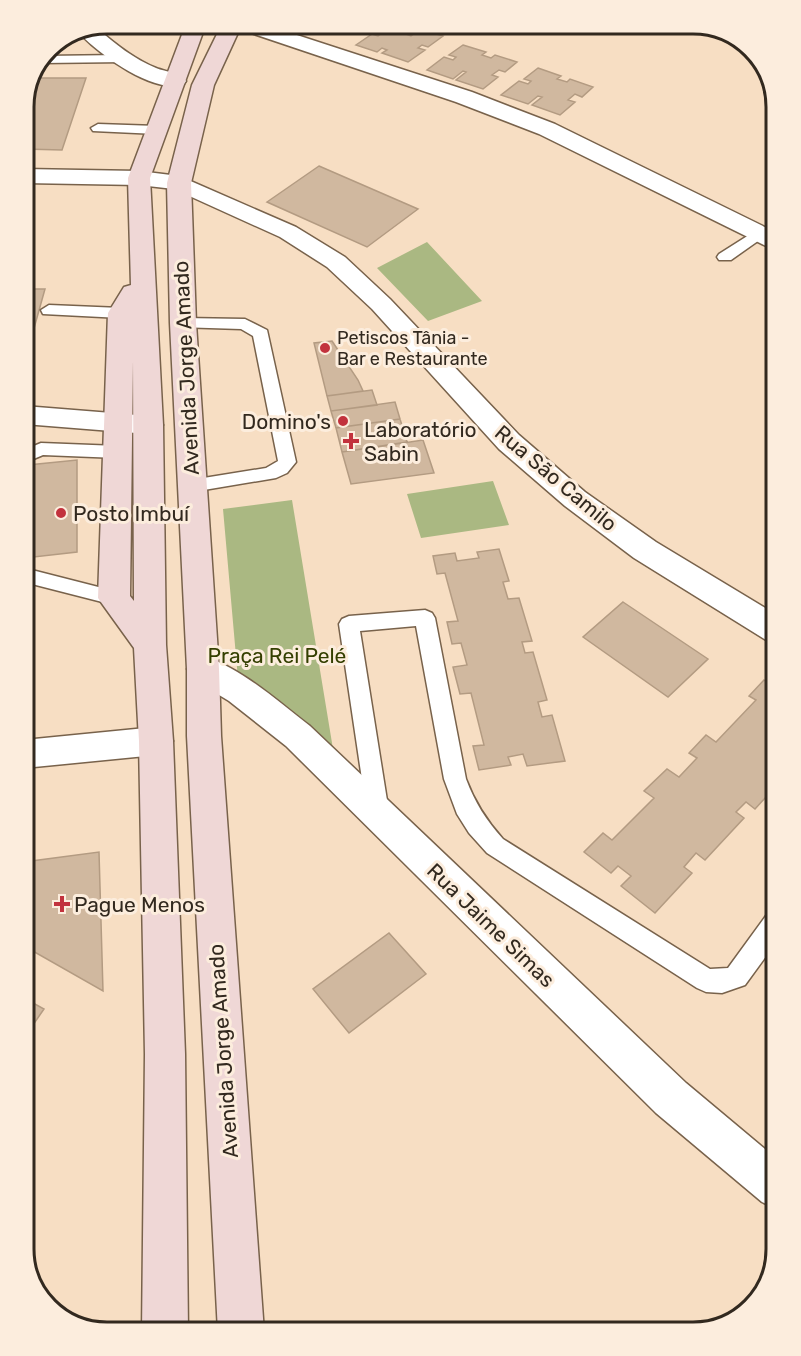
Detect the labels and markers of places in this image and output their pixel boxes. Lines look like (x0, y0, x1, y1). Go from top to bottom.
place label: Petiscos Tânia - Bar e Restaurante (337, 327, 488, 370)
marker: Petiscos Tânia - Bar e Restaurante (318, 341, 332, 355)
place label: Domino's (242, 409, 331, 434)
marker: Domino's (336, 414, 350, 428)
place label: Laboratório Sabin (364, 417, 477, 466)
marker: Laboratório Sabin (342, 432, 360, 450)
place label: Posto Imbuí (73, 501, 190, 526)
marker: Posto Imbuí (54, 506, 68, 520)
place label: Pague Menos (74, 892, 205, 917)
marker: Pague Menos (55, 897, 69, 911)

